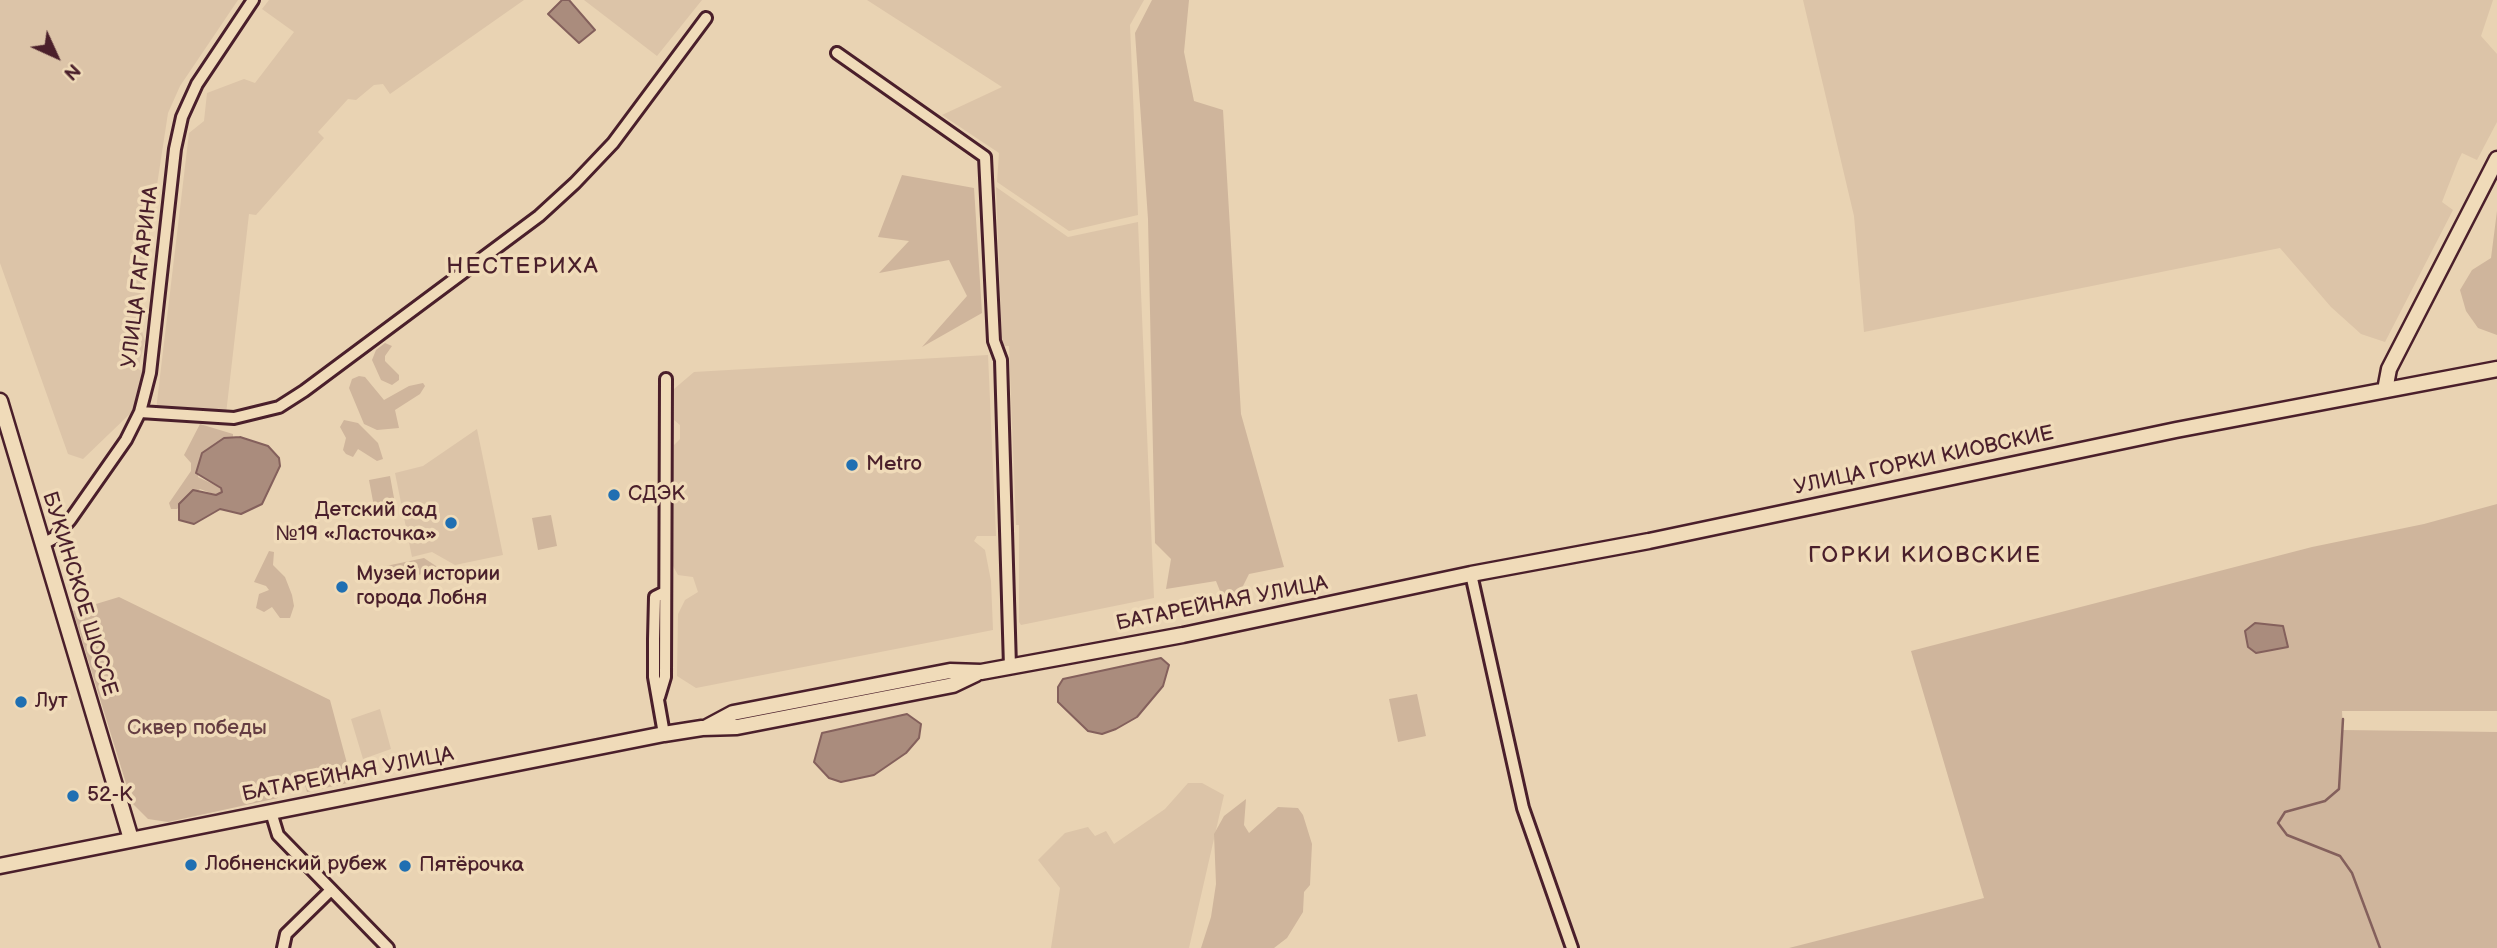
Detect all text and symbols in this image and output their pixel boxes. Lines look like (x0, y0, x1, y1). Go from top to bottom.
north arrow (21, 21, 91, 91)
text: N (58, 58, 84, 84)
street label: УЛИЦА ГАГАРИНА (117, 185, 165, 369)
district label: НЕСТЕРИХА (447, 253, 599, 281)
street label: УЛИЦА ГОРКИ КИОВСКИЕ (1792, 421, 2056, 501)
place label: Metro (866, 452, 922, 478)
marker: Metro (844, 457, 860, 473)
place label: СДЭК (628, 482, 685, 508)
marker: СДЭК (606, 487, 622, 503)
street label: БУКИНСКОЕ ШОССЕ (36, 489, 122, 699)
place label: Детский сад №19 «Ласточка» (275, 498, 437, 548)
marker: Детский сад №19 «Ласточка» (443, 515, 459, 531)
district label: ГОРКИ КИОВСКИЕ (1810, 542, 2040, 570)
place label: Музей истории города Лобня (356, 562, 500, 612)
street label: БАТАРЕЙНАЯ УЛИЦА (1114, 571, 1330, 637)
marker: Музей истории города Лобня (334, 579, 350, 595)
place label: Лут (35, 689, 68, 715)
marker: Лут (13, 694, 29, 710)
park label: Сквер победы (127, 716, 267, 742)
street label: БАТАРЕЙНАЯ УЛИЦА (240, 742, 456, 808)
place label: 52-К (87, 783, 133, 809)
marker: 52-К (65, 788, 81, 804)
place label: Лобненский рубеж (205, 852, 387, 878)
place label: Пятёрочка (419, 853, 524, 879)
marker: Лобненский рубеж (183, 857, 199, 873)
marker: Пятёрочка (397, 858, 413, 874)

